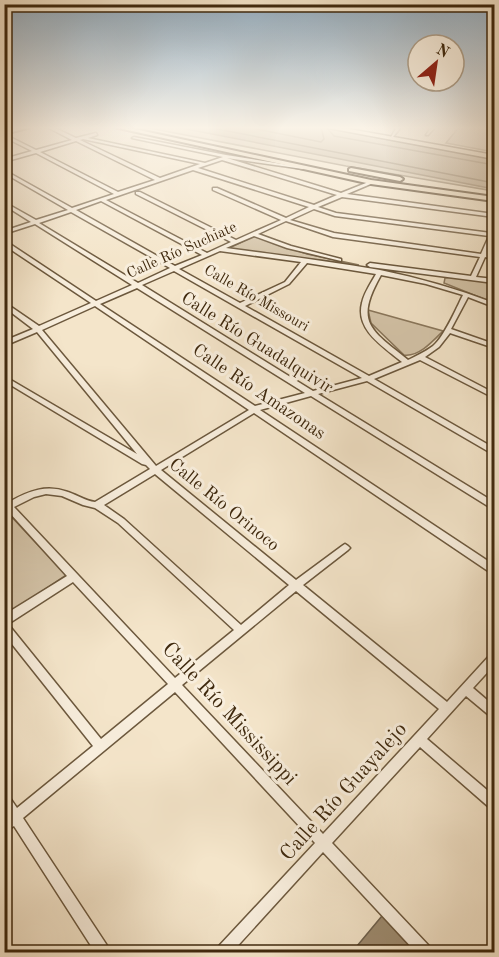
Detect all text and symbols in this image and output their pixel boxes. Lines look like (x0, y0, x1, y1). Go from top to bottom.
north arrow (406, 33, 466, 93)
text: N (433, 42, 452, 62)
street label: Calle Río Suchiate (125, 220, 239, 282)
street label: Calle Río Missouri (201, 263, 311, 335)
street label: Calle Río Guadalquivir (178, 289, 337, 397)
street label: Calle Río Amazonas (189, 341, 329, 443)
street label: Calle Río Orinoco (165, 455, 283, 555)
street label: Calle Río Mississippi (158, 639, 300, 789)
street label: Calle Río Guayalejo (277, 719, 411, 865)

